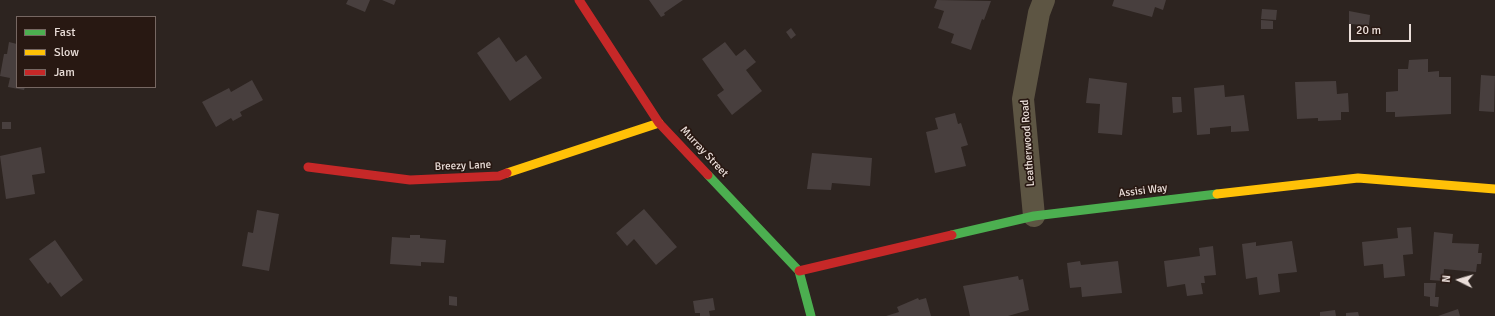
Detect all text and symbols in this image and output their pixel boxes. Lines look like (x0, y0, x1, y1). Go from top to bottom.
legend (16, 16, 156, 88)
scale bar (1351, 16, 1413, 42)
text: 20 m (1356, 23, 1381, 38)
text: Fast (54, 25, 75, 40)
text: Slow (54, 45, 79, 60)
text: Jam (54, 65, 75, 80)
street label: Leatherwood Road (1018, 99, 1038, 187)
street label: Murray Street (677, 124, 731, 180)
street label: Breezy Lane (435, 158, 491, 174)
street label: Assisi Way (1118, 181, 1168, 201)
north arrow (1439, 260, 1479, 300)
text: N (1440, 275, 1453, 283)

